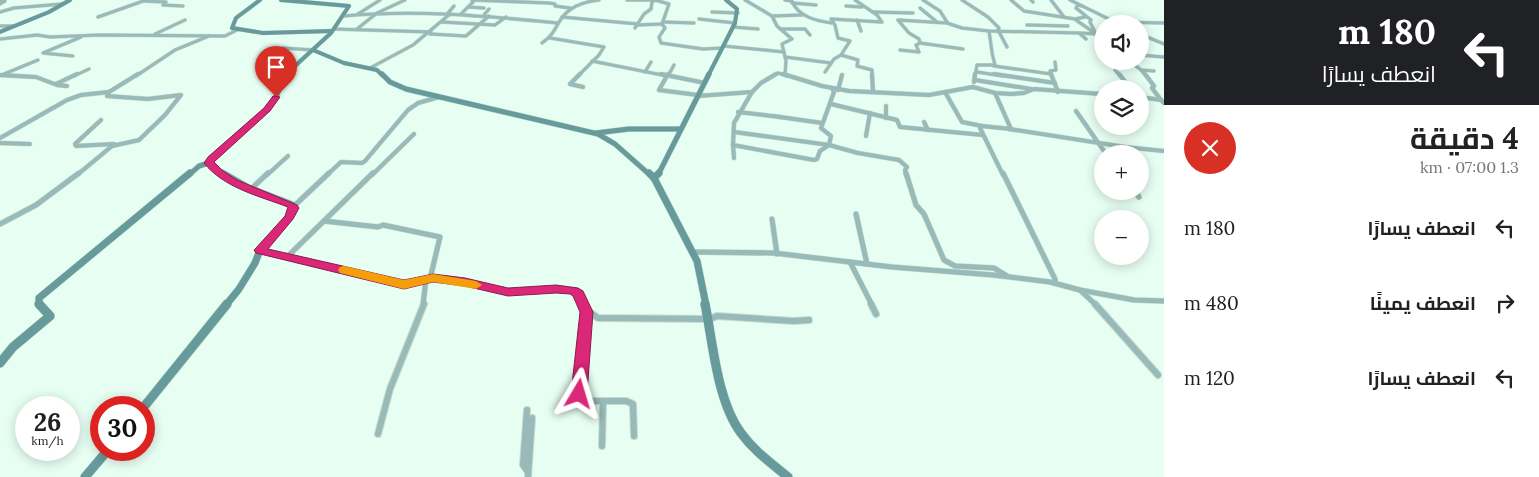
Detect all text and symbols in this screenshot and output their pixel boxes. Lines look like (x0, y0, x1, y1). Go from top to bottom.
text: 180 m (1338, 9, 1436, 54)
map controls (1094, 15, 1149, 265)
button: sound (1094, 15, 1149, 70)
icon: left (1454, 20, 1519, 85)
pin (255, 46, 297, 97)
icon: arrive (262, 53, 290, 81)
text: انعطف يسارًا (1322, 60, 1436, 88)
button: layers (1094, 80, 1149, 135)
text: 4 دقيقة (1410, 119, 1519, 157)
button: close (1184, 122, 1236, 174)
button: + (1094, 145, 1149, 200)
text: 1.3 km · 07:00 (1420, 157, 1519, 177)
button: − (1094, 210, 1149, 265)
icon: left (1491, 214, 1519, 242)
text: 180 m (1184, 216, 1235, 240)
text: انعطف يسارًا (1367, 216, 1476, 240)
icon: right (1491, 289, 1519, 317)
text: 480 m (1184, 291, 1239, 315)
text: انعطف يمينًا (1370, 291, 1476, 315)
icon: left (1491, 364, 1519, 392)
text: 120 m (1184, 366, 1235, 390)
text: انعطف يسارًا (1367, 366, 1476, 390)
position arrow (552, 367, 604, 419)
speed limit sign: 30 (90, 396, 155, 461)
text: 26 (34, 406, 61, 438)
text: km/h (31, 433, 64, 448)

